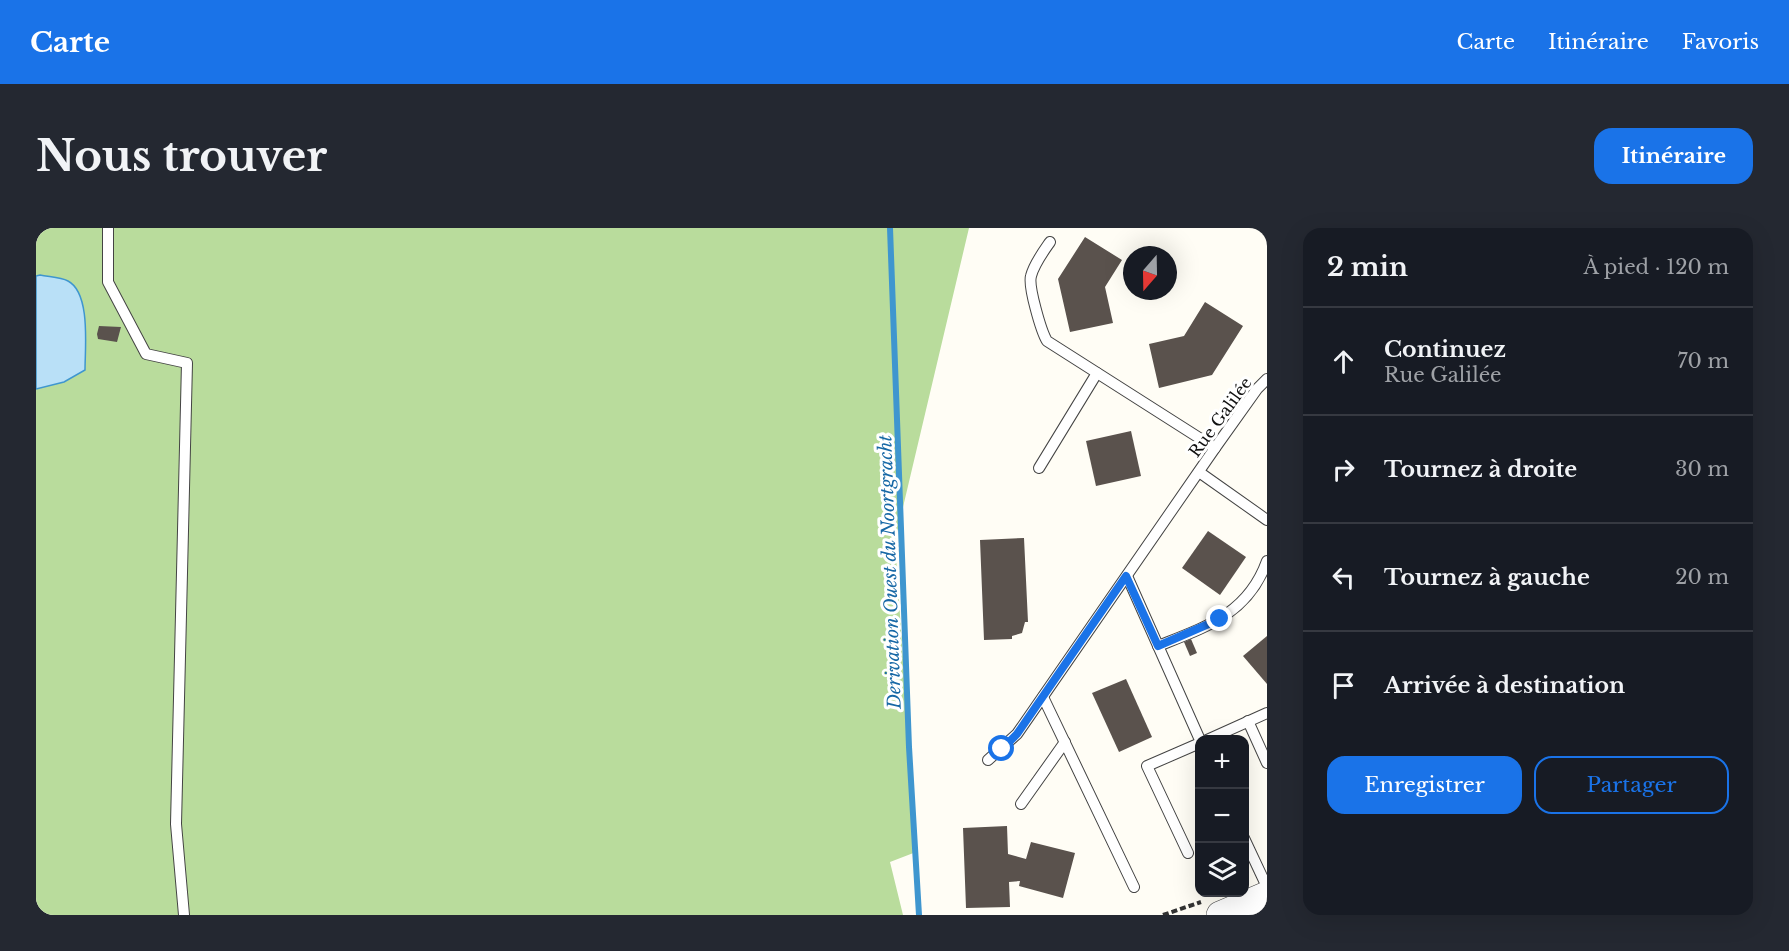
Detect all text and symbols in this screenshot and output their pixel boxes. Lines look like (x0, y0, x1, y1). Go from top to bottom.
text: Carte (30, 25, 110, 60)
text: Carte (1457, 29, 1515, 55)
text: Itinéraire (1548, 29, 1649, 55)
text: Favoris (1682, 29, 1759, 55)
button: Itinéraire (1594, 128, 1753, 184)
text: Nous trouver (36, 130, 327, 182)
north arrow (1123, 246, 1177, 300)
text: 2 min (1327, 251, 1408, 283)
text: À pied · 120 m (1583, 255, 1729, 279)
text: Continuez (1384, 336, 1506, 363)
icon: ahead (1327, 345, 1360, 378)
text: 70 m (1677, 349, 1729, 373)
text: Rue Galilée (1384, 363, 1502, 387)
street label: Rue Galilée (1184, 373, 1256, 461)
water label: Derivation Ouest du Noortgracht (874, 434, 906, 710)
icon: right (1327, 453, 1360, 486)
text: Tournez à droite (1384, 456, 1577, 483)
text: 30 m (1675, 457, 1729, 481)
icon: left (1327, 561, 1360, 594)
text: Tournez à gauche (1384, 564, 1590, 591)
text: 20 m (1675, 565, 1729, 589)
route end (1206, 605, 1232, 631)
icon: arrive (1327, 669, 1360, 702)
text: Arrivée à destination (1384, 672, 1625, 699)
route start (988, 735, 1014, 761)
map controls (1195, 735, 1249, 897)
button: + (1195, 735, 1249, 789)
button: Enregistrer (1327, 756, 1522, 814)
button: Partager (1534, 756, 1729, 814)
button: − (1195, 789, 1249, 843)
button: layers (1195, 843, 1249, 897)

